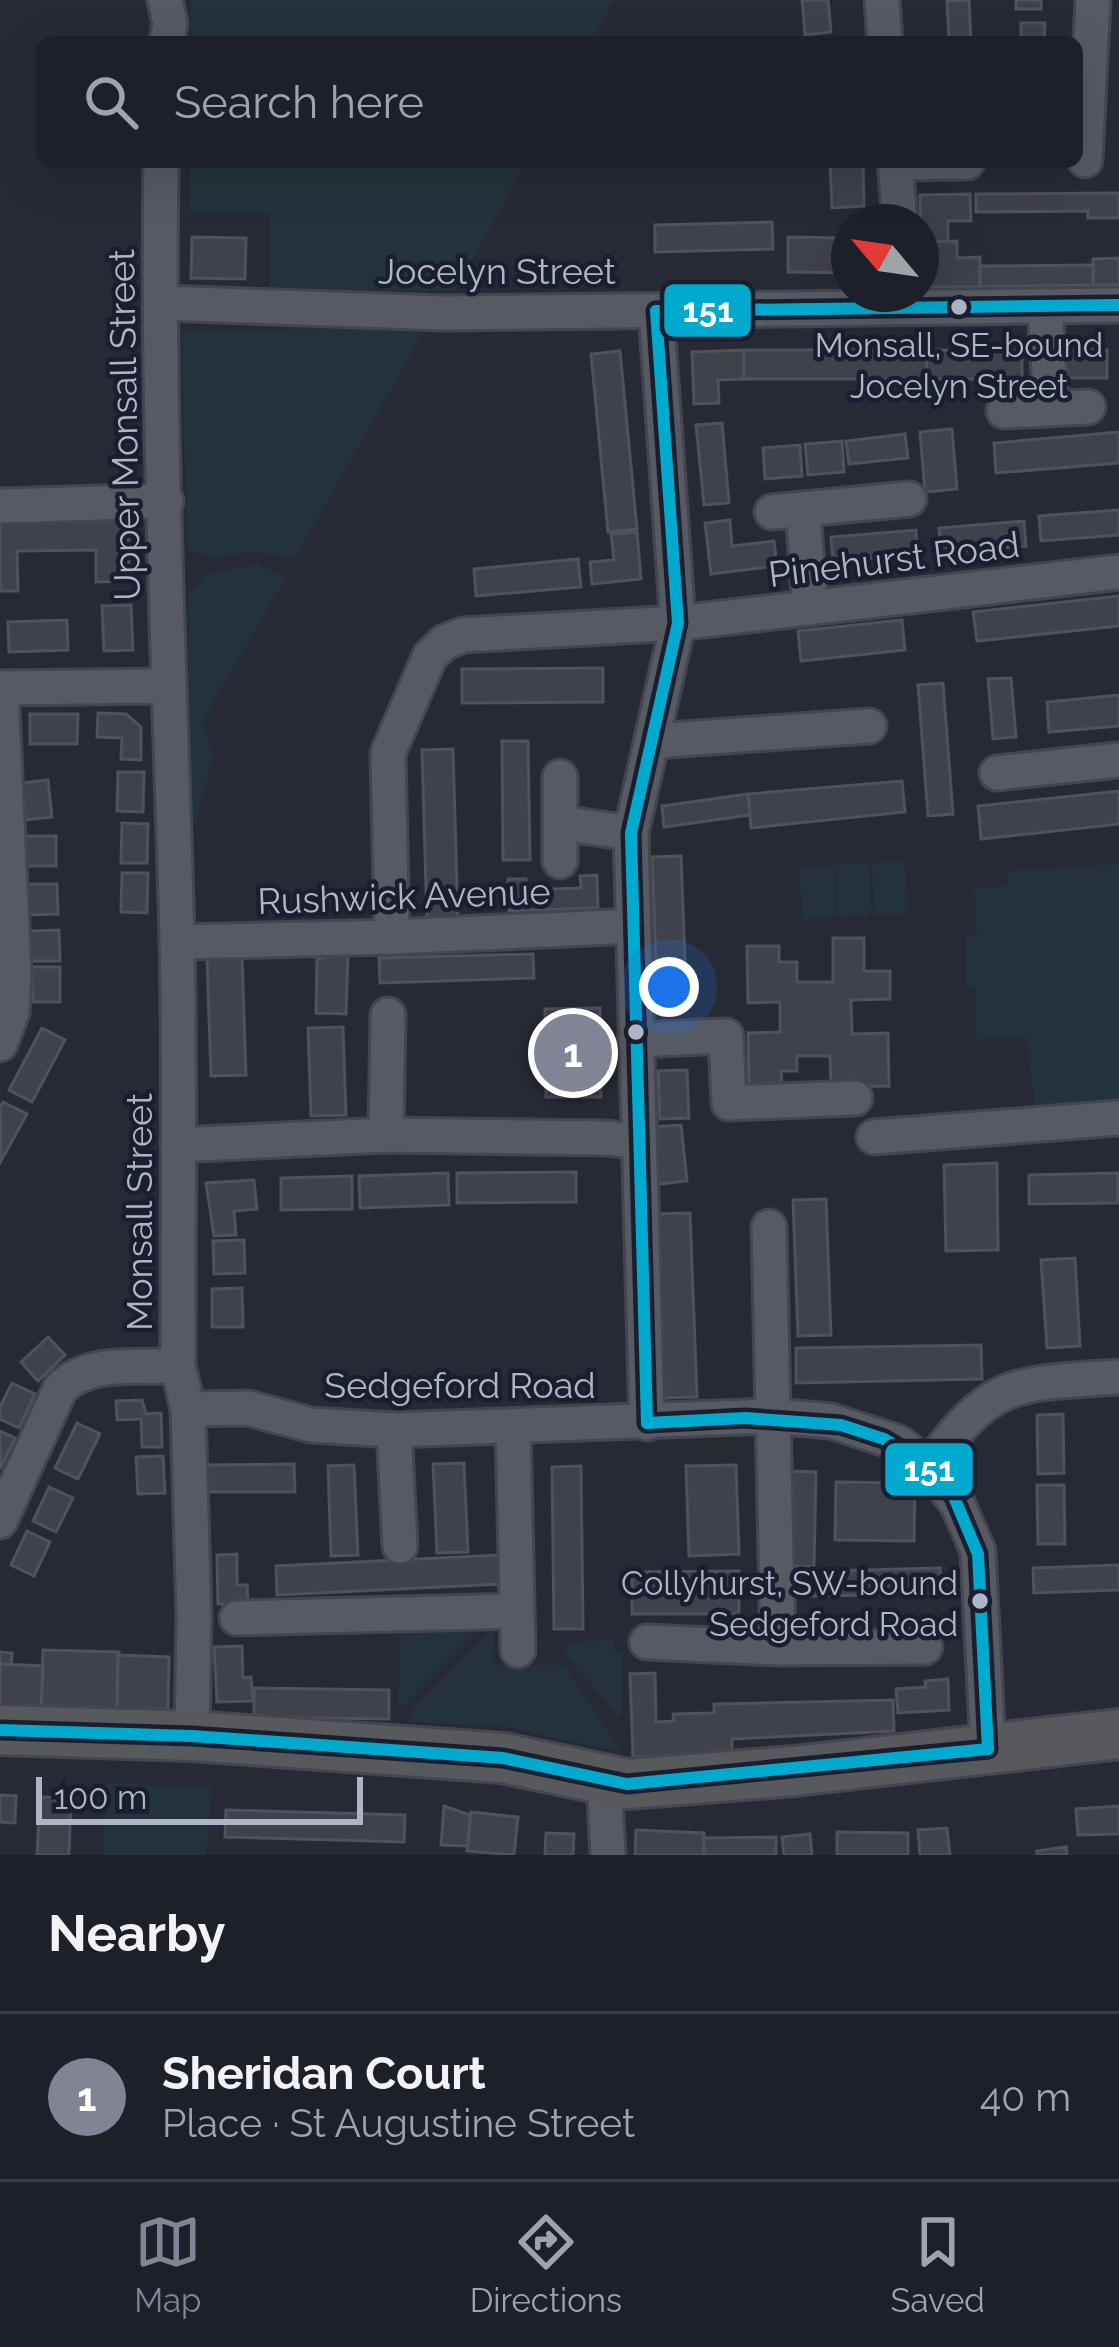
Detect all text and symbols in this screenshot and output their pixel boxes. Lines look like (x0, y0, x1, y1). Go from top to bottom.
search box (36, 36, 1083, 168)
icon: search (78, 69, 144, 135)
text: Search here (174, 76, 424, 129)
north arrow (831, 204, 939, 312)
street label: Upper Monsall Street (100, 249, 148, 601)
street label: Jocelyn Street (378, 250, 616, 292)
line badge: 151 (662, 282, 753, 339)
text: 151 (683, 291, 733, 330)
marker: Monsall, SE-bound Jocelyn Street (948, 296, 970, 318)
place label: Monsall, SE-bound Jocelyn Street (815, 326, 1103, 406)
street label: Pinehurst Road (766, 523, 1022, 595)
street label: Rushwick Avenue (257, 870, 551, 922)
your location (639, 957, 699, 1017)
pin: 1 (534, 1008, 612, 1098)
unlabelled marker (625, 1021, 647, 1043)
street label: Monsall Street (118, 1093, 160, 1331)
street label: Sedgeford Road (324, 1364, 596, 1406)
line badge: 151 (883, 1441, 975, 1498)
text: 151 (904, 1450, 954, 1489)
place label: Collyhurst, SW-bound Sedgeford Road (621, 1564, 958, 1644)
marker: Collyhurst, SW-bound Sedgeford Road (969, 1590, 991, 1612)
scale bar (36, 1771, 363, 1824)
text: 100 m (54, 1778, 147, 1817)
text: Nearby (48, 1903, 225, 1963)
text: Sheridan Court (162, 2047, 486, 2100)
text: 1 (77, 2074, 97, 2120)
text: 40 m (980, 2074, 1071, 2120)
text: Place · St Augustine Street (162, 2100, 635, 2146)
tab: Map (134, 2209, 201, 2320)
tab: Directions (470, 2209, 622, 2320)
tab: Saved (890, 2209, 985, 2320)

